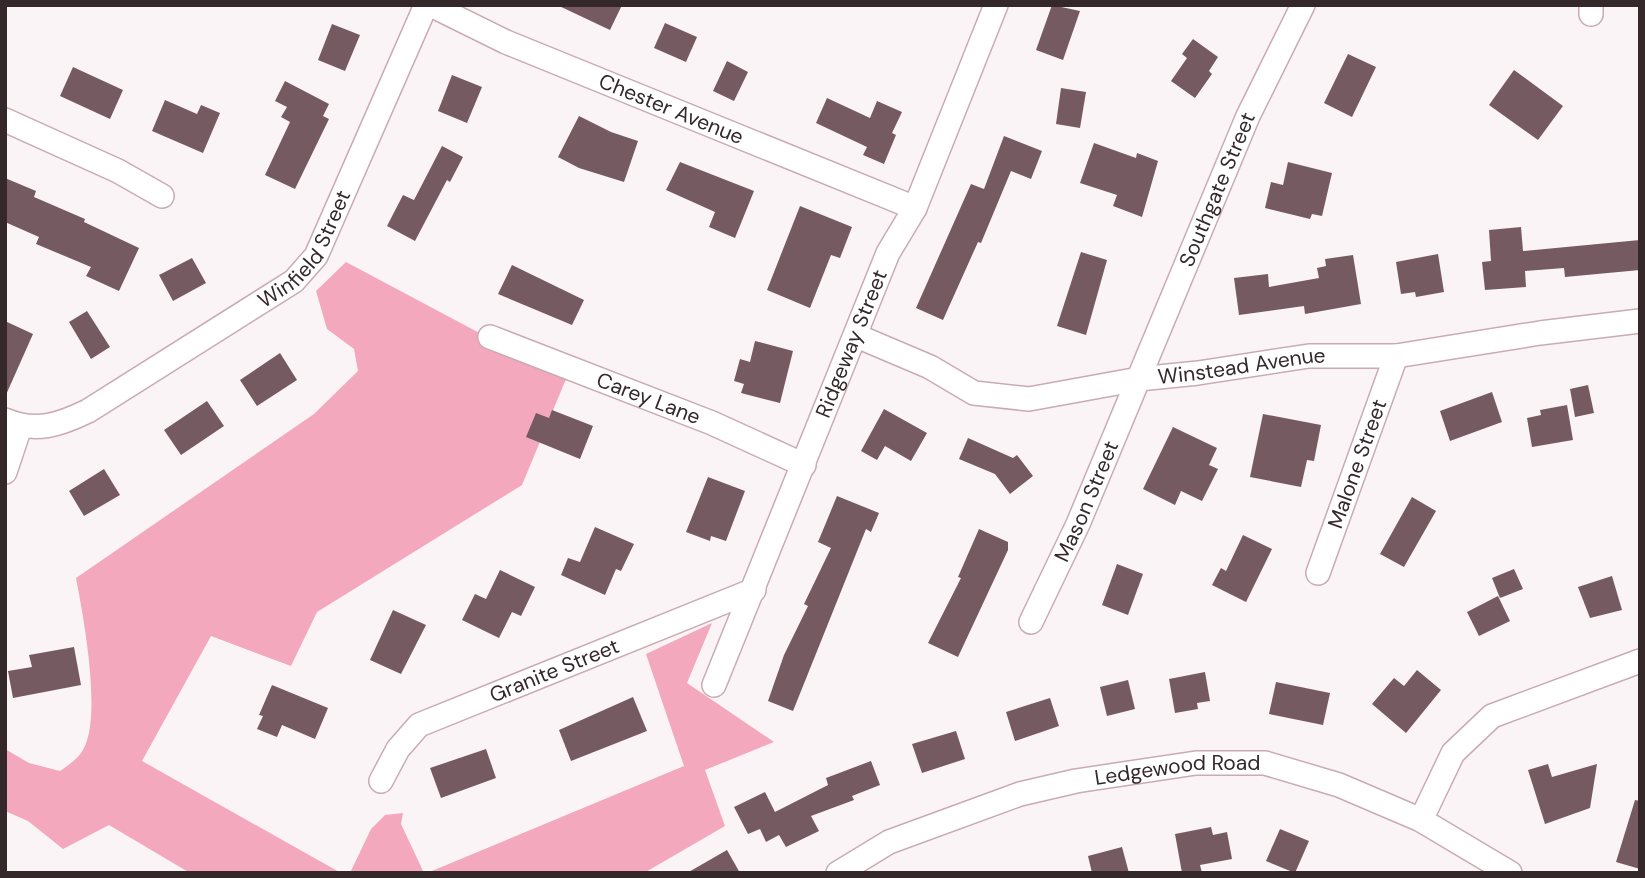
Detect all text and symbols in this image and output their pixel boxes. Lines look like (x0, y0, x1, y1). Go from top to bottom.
street label: Chester Avenue (595, 67, 748, 151)
street label: Southgate Street (1173, 108, 1262, 271)
street label: Winfield Street (252, 186, 357, 314)
street label: Ridgeway Street (809, 266, 894, 422)
street label: Winstead Avenue (1156, 341, 1325, 391)
street label: Carey Lane (593, 366, 705, 431)
street label: Malone Street (1321, 395, 1393, 532)
street label: Mason Street (1048, 436, 1125, 566)
street label: Granite Street (485, 632, 623, 709)
street label: Ledgewood Road (1093, 749, 1260, 792)

